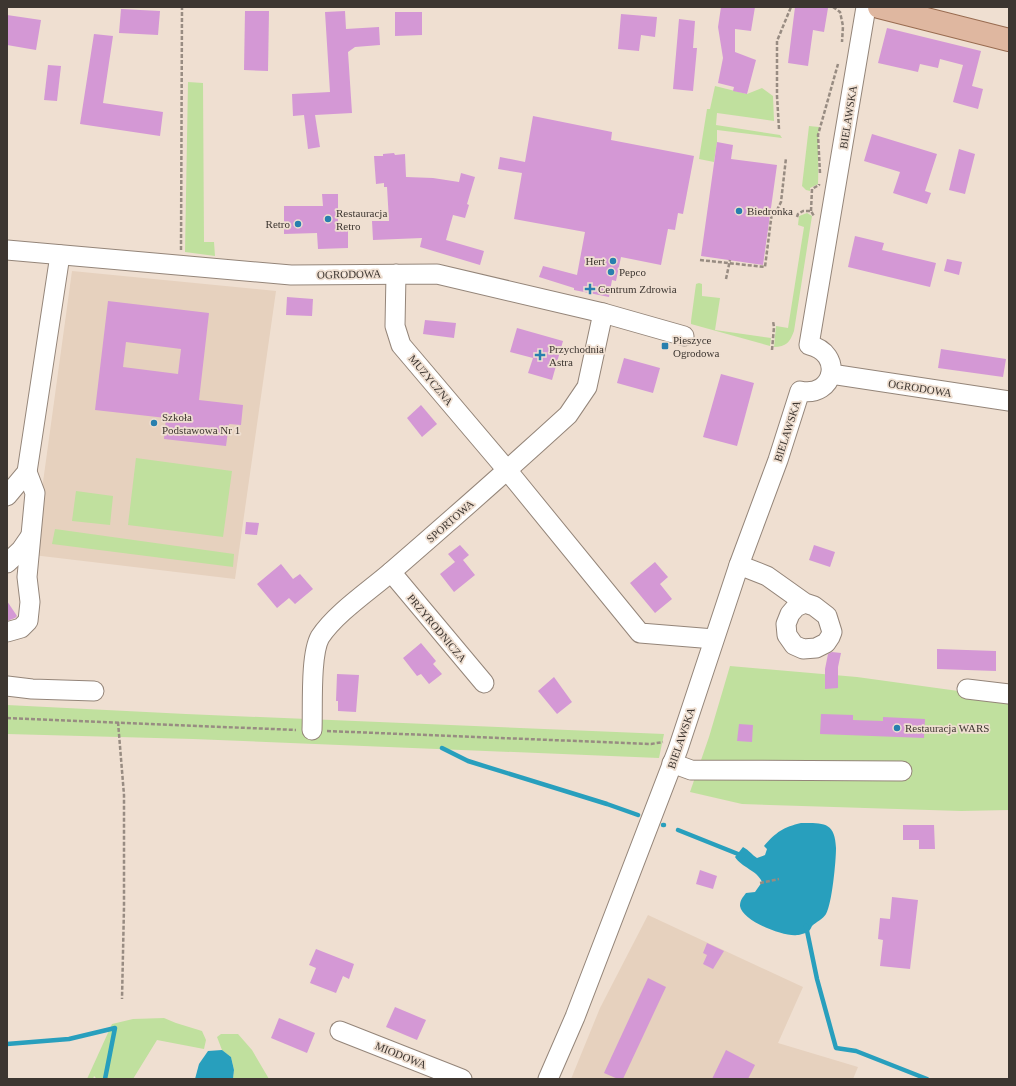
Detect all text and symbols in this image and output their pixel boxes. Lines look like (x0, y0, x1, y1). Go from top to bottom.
street label: BIELAWSKA (837, 84, 859, 149)
place label: Biedronka (747, 205, 793, 217)
marker: Biedronka (734, 206, 744, 216)
place label: Restauracja Retro (336, 207, 387, 232)
marker: Restauracja Retro (323, 214, 333, 224)
place label: Retro (266, 218, 290, 230)
marker: Retro (293, 219, 303, 229)
place label: Hert (585, 255, 605, 267)
marker: Hert (608, 256, 618, 266)
place label: Pepco (619, 266, 646, 278)
street label: OGRODOWA (317, 267, 381, 281)
marker: Pepco (606, 267, 616, 277)
place label: Centrum Zdrowia (598, 283, 677, 295)
marker: Centrum Zdrowia (585, 284, 595, 294)
place label: Pieszyce Ogrodowa (673, 334, 720, 359)
marker: Pieszyce Ogrodowa (660, 341, 670, 351)
place label: Przychodnia Astra (549, 343, 604, 368)
marker: Przychodnia Astra (534, 349, 546, 361)
street label: MUZYCZNA (406, 352, 456, 408)
street label: OGRODOWA (887, 377, 953, 399)
street label: BIELAWSKA (771, 399, 803, 463)
place label: Szkoła Podstawowa Nr 1 (162, 411, 240, 436)
marker: Szkoła Podstawowa Nr 1 (149, 418, 159, 428)
street label: SPORTOWA (424, 497, 476, 545)
street label: PRZYRODNICZA (405, 592, 469, 664)
street label: BIELAWSKA (665, 706, 697, 770)
place label: Restauracja WARS (905, 722, 989, 734)
marker: Restauracja WARS (892, 723, 902, 733)
street label: MIODOWA (374, 1039, 429, 1071)

